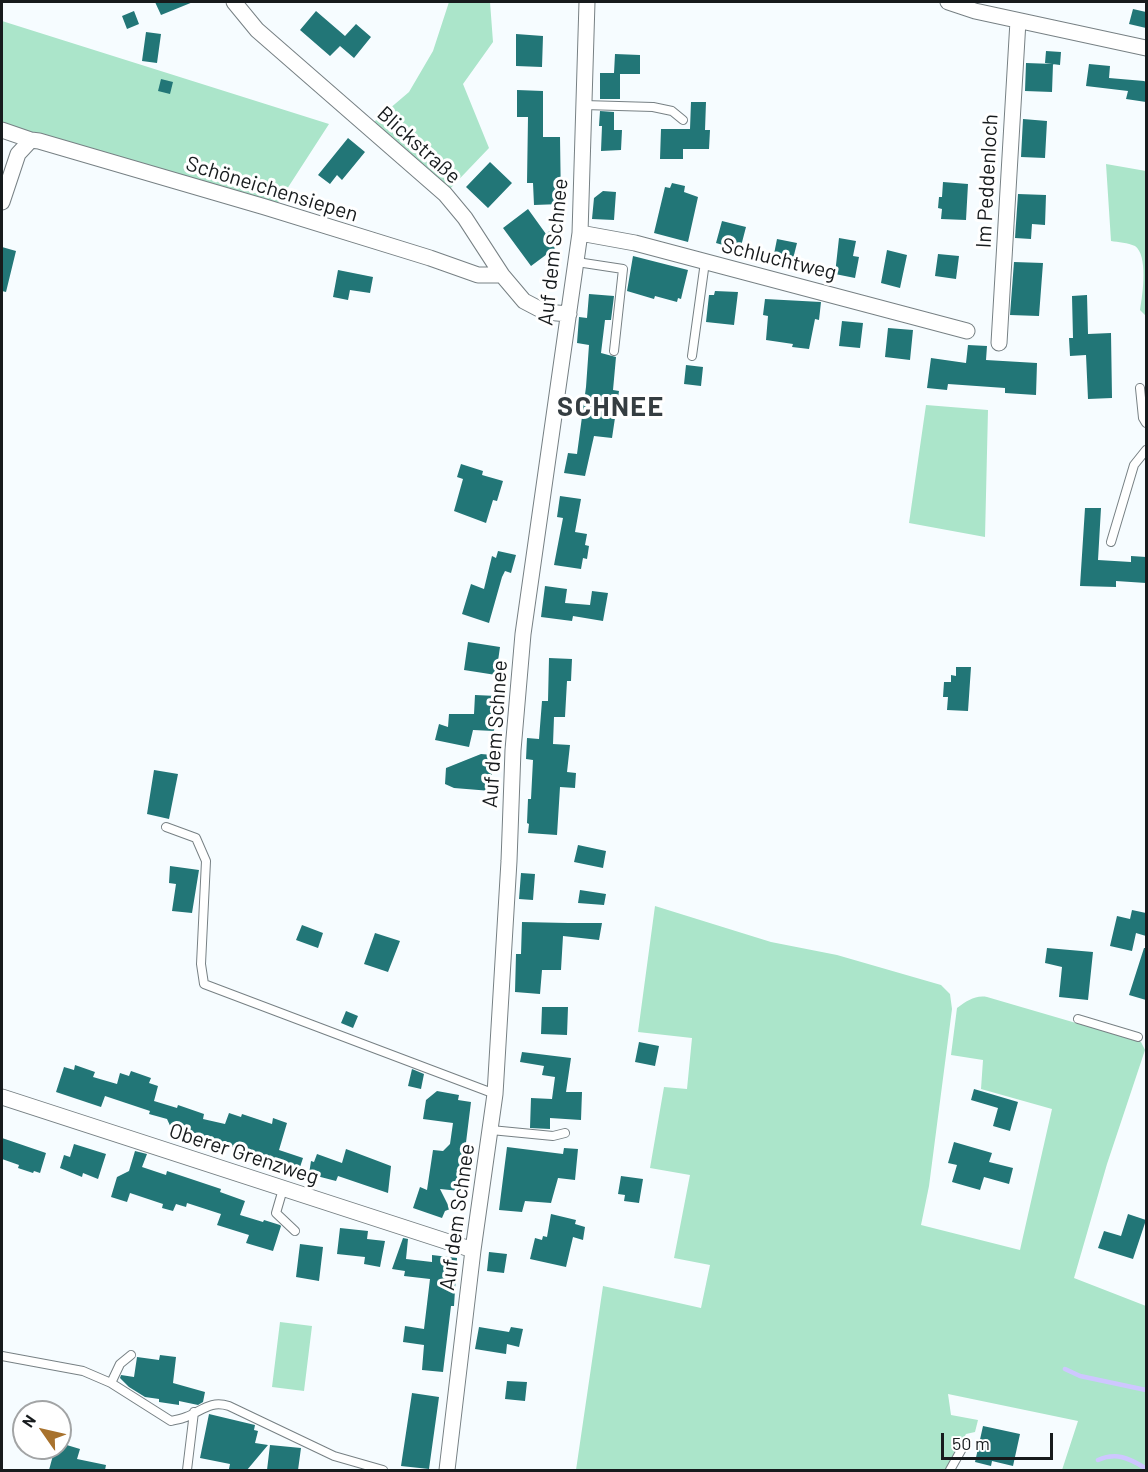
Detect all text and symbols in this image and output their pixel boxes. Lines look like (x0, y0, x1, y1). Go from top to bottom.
street label: Blickstraße (372, 101, 466, 189)
street label: Im Peddenloch (971, 113, 1003, 249)
street label: Schöneichensiepen (183, 151, 361, 227)
street label: Auf dem Schnee (533, 177, 573, 327)
street label: Schluchtweg (719, 233, 839, 285)
district label: SCHNEE (557, 391, 665, 423)
street label: Auf dem Schnee (477, 659, 513, 809)
street label: Oberer Grenzweg (166, 1118, 322, 1190)
street label: Auf dem Schnee (434, 1142, 480, 1292)
north arrow (12, 1400, 72, 1460)
text: N (17, 1411, 39, 1431)
scale bar (944, 1421, 1056, 1459)
text: 50 m (952, 1432, 990, 1454)

